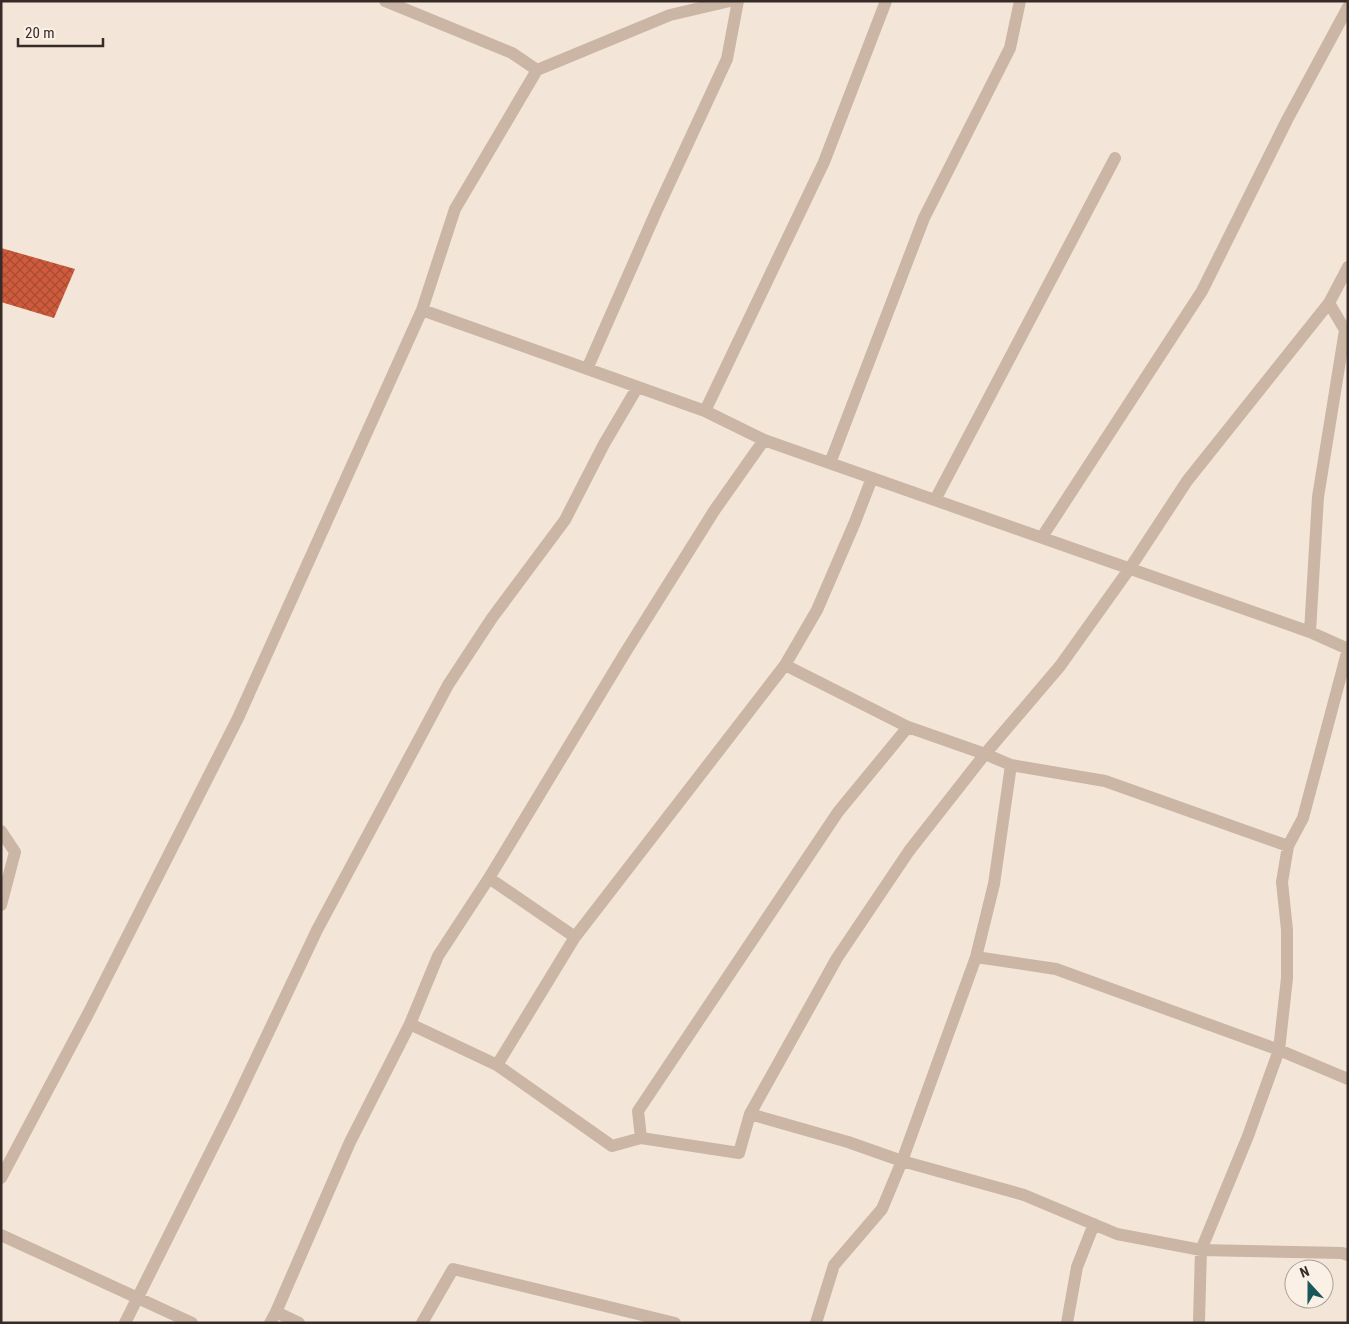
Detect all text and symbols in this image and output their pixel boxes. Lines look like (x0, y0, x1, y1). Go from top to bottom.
scale bar (18, 15, 102, 47)
text: 20 m (25, 24, 55, 42)
north arrow (1284, 1259, 1334, 1309)
text: N (1297, 1263, 1311, 1281)

